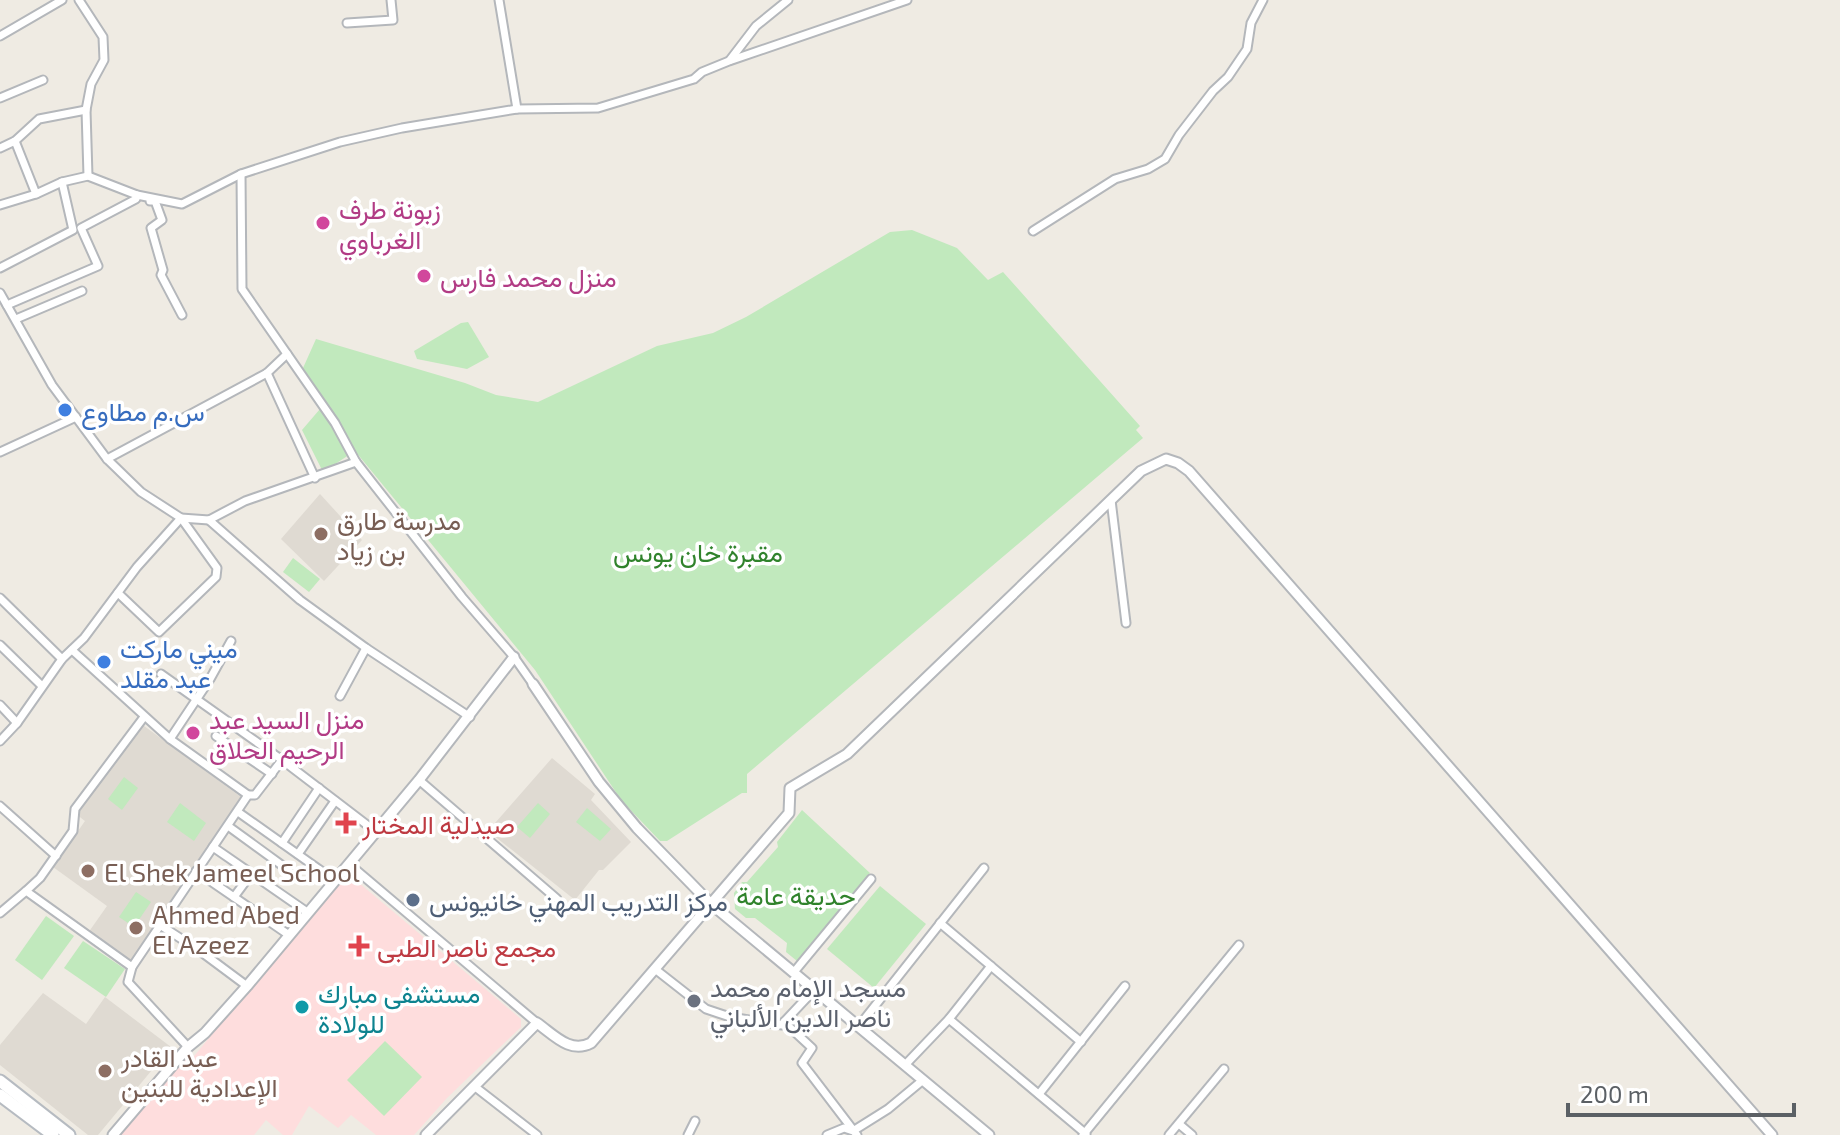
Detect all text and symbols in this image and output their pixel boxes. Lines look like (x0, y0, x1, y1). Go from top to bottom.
place label: زبونة طرف الغرباوي (339, 193, 441, 261)
marker: زبونة طرف الغرباوي (314, 214, 332, 232)
place label: منزل محمد فارس (440, 261, 617, 294)
marker: منزل محمد فارس (415, 267, 433, 285)
place label: س.م مطاوع (81, 395, 205, 430)
marker: س.م مطاوع (56, 401, 74, 419)
place label: مدرسة طارق بن زياد (337, 504, 461, 567)
marker: مدرسة طارق بن زياد (312, 525, 330, 543)
park label: مقبرة خان يونس (613, 536, 783, 569)
place label: ميني ماركت عبد مقلد (120, 632, 238, 694)
marker: ميني ماركت عبد مقلد (95, 653, 113, 671)
place label: منزل السيد عبد الرحيم الحلاق (209, 703, 364, 767)
marker: منزل السيد عبد الرحيم الحلاق (184, 724, 202, 742)
place label: صيدلية المختار (361, 808, 515, 841)
marker: صيدلية المختار (337, 814, 355, 832)
place label: El Shek Jameel School (104, 856, 360, 887)
marker: El Shek Jameel School (79, 862, 97, 880)
park label: حديقة عامة (736, 879, 856, 911)
place label: مركز التدريب المهني خانيونس (429, 885, 728, 923)
marker: مركز التدريب المهني خانيونس (404, 891, 422, 909)
place label: Ahmed Abed El Azeez (152, 898, 300, 959)
marker: Ahmed Abed El Azeez (127, 919, 145, 937)
place label: مجمع ناصر الطبى (377, 931, 556, 966)
marker: مجمع ناصر الطبى (348, 935, 370, 957)
place label: مسجد الإمام محمد ناصر الدين الألباني (710, 971, 906, 1039)
place label: مستشفى مبارك للولادة (318, 977, 480, 1040)
marker: مسجد الإمام محمد ناصر الدين الألباني (685, 992, 703, 1010)
marker: مستشفى مبارك للولادة (293, 998, 311, 1016)
place label: عبد القادر الإعدادية للبنين (120, 1041, 278, 1106)
marker: عبد القادر الإعدادية للبنين (96, 1062, 114, 1080)
scale bar (1568, 1067, 1794, 1117)
text: 200 m (1580, 1079, 1649, 1108)

